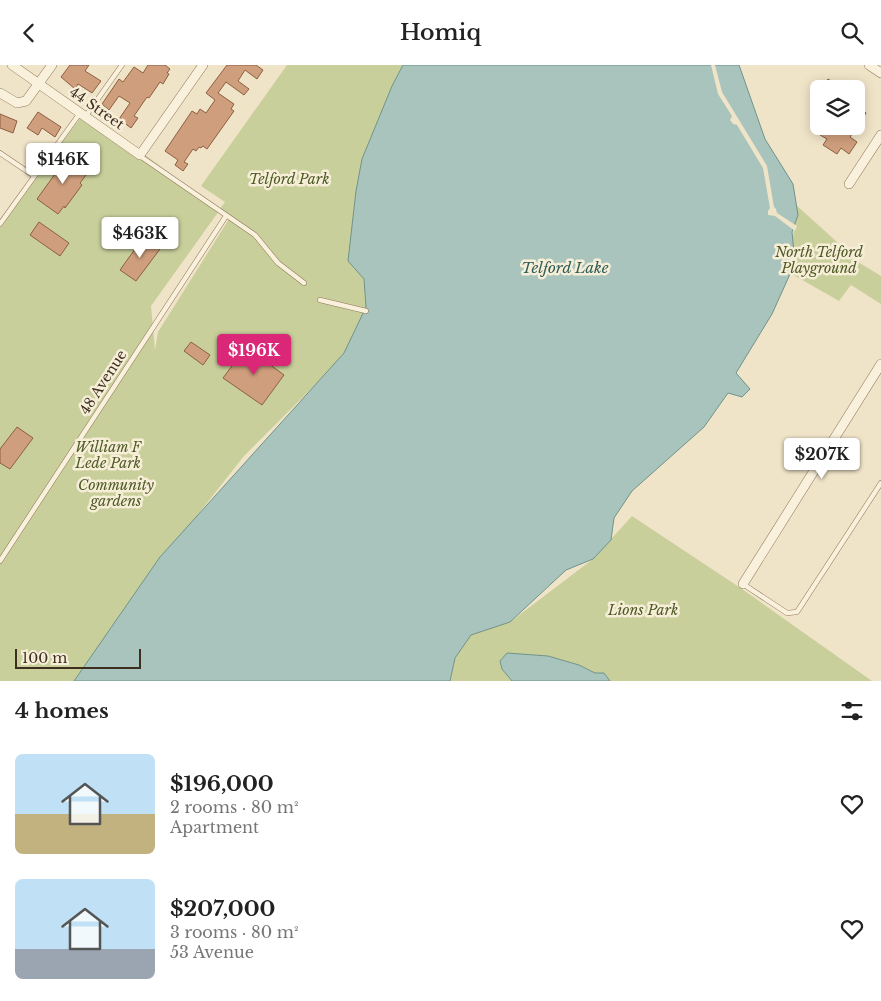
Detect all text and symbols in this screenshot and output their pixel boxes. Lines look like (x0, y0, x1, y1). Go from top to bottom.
icon: back (15, 19, 43, 47)
text: Homiq (400, 19, 481, 46)
icon: search (838, 19, 866, 47)
map controls (810, 80, 865, 135)
button: layers (810, 80, 865, 135)
street label: 44 Street (66, 83, 128, 134)
pin: $146K (28, 143, 98, 185)
text: $146K (37, 149, 89, 169)
park label: Telford Park (249, 170, 329, 188)
pin: $463K (105, 217, 175, 259)
text: $463K (112, 223, 168, 243)
park label: North Telford Playground (774, 243, 864, 277)
water label: Telford Lake (521, 258, 609, 277)
pin: $196K (219, 333, 289, 376)
text: $196K (228, 340, 280, 360)
street label: 48 Avenue (75, 346, 131, 418)
pin: $207K (787, 437, 857, 480)
park label: William F Lede Park (74, 438, 142, 472)
text: $207K (795, 444, 849, 464)
park label: Community gardens (78, 476, 155, 510)
park label: Lions Park (607, 601, 678, 619)
scale bar (15, 646, 141, 669)
text: 100 m (22, 649, 67, 667)
icon: filters (838, 697, 866, 725)
text: 4 homes (15, 698, 109, 724)
text: $196,000 (170, 771, 274, 797)
icon: home (55, 774, 115, 834)
icon: heart (838, 790, 866, 818)
text: 2 rooms · 80 m² (170, 797, 298, 817)
text: Apartment (170, 817, 259, 837)
text: $207,000 (170, 896, 275, 922)
icon: home (55, 899, 115, 959)
icon: heart (838, 915, 866, 943)
text: 3 rooms · 80 m² (170, 922, 298, 942)
text: 53 Avenue (170, 942, 254, 962)

